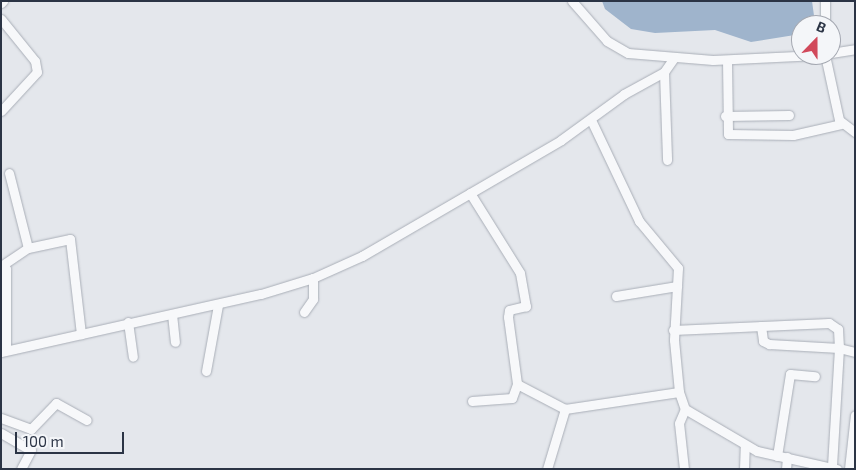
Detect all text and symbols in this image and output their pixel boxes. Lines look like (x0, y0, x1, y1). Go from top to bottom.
north arrow (791, 15, 841, 65)
text: B (814, 17, 829, 36)
scale bar (18, 422, 126, 454)
text: 100 m (23, 432, 64, 450)

